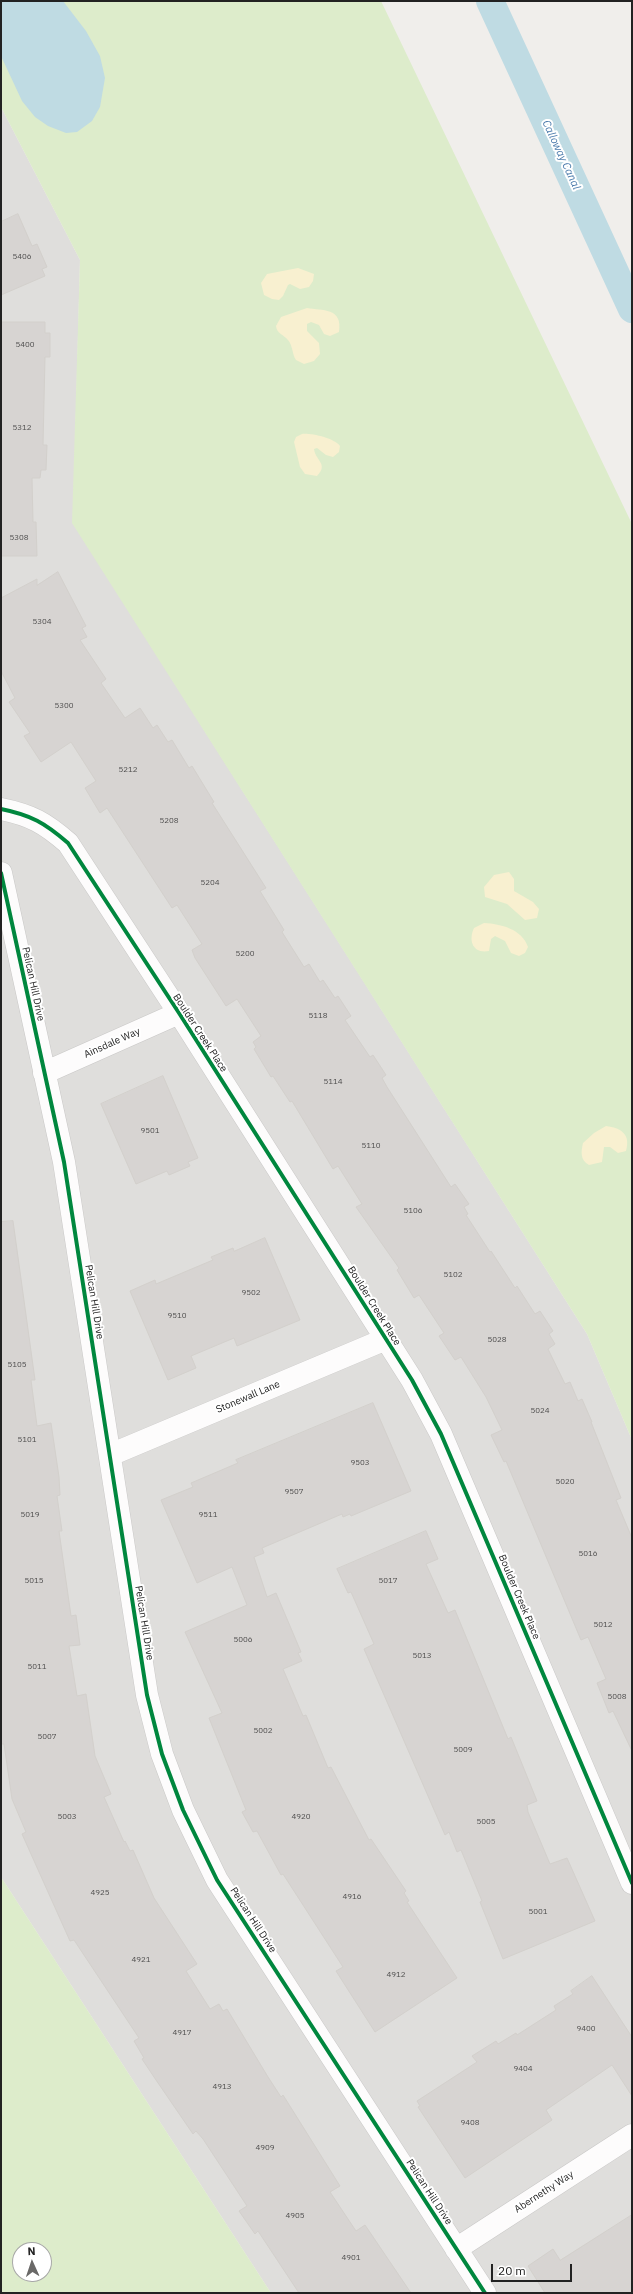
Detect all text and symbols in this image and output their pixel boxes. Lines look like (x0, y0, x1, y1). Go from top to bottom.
water label: Calloway Canal (539, 118, 583, 192)
house number: 5406 (12, 252, 32, 262)
house number: 5400 (15, 340, 35, 350)
house number: 5312 (12, 423, 32, 433)
house number: 5308 (9, 533, 29, 543)
house number: 5304 (32, 617, 52, 627)
house number: 5300 (54, 701, 74, 711)
house number: 5212 (118, 765, 138, 775)
house number: 5208 (159, 816, 179, 826)
house number: 5204 (200, 878, 220, 888)
street label: Pelican Hill Drive (19, 946, 47, 1022)
house number: 5200 (235, 949, 255, 959)
street label: Boulder Creek Place (170, 992, 230, 1074)
house number: 5118 (308, 1011, 328, 1021)
street label: Ainsdale Way (82, 1025, 142, 1061)
house number: 5114 (323, 1077, 343, 1087)
house number: 9501 (140, 1126, 160, 1136)
house number: 5110 (361, 1141, 381, 1151)
house number: 5106 (403, 1206, 423, 1216)
street label: Pelican Hill Drive (82, 1264, 106, 1340)
street label: Boulder Creek Place (345, 1264, 403, 1348)
house number: 5102 (443, 1270, 463, 1280)
house number: 9502 (241, 1288, 261, 1298)
house number: 9510 (167, 1311, 187, 1321)
house number: 5028 (487, 1335, 507, 1345)
house number: 5105 (7, 1360, 27, 1370)
street label: Stonewall Lane (214, 1378, 282, 1416)
house number: 5024 (530, 1406, 550, 1416)
house number: 5101 (17, 1435, 37, 1445)
house number: 9503 (350, 1458, 370, 1468)
house number: 5020 (555, 1477, 575, 1487)
house number: 9507 (284, 1487, 304, 1497)
house number: 5019 (20, 1510, 40, 1520)
house number: 9511 (198, 1510, 218, 1520)
house number: 5016 (578, 1549, 598, 1559)
street label: Boulder Creek Place (496, 1553, 542, 1641)
house number: 5015 (24, 1576, 44, 1586)
house number: 5017 (378, 1576, 398, 1586)
street label: Pelican Hill Drive (132, 1585, 156, 1661)
house number: 5012 (593, 1620, 613, 1630)
house number: 5006 (233, 1635, 253, 1645)
house number: 5013 (412, 1651, 432, 1661)
house number: 5011 (27, 1662, 47, 1672)
house number: 5008 (607, 1692, 627, 1702)
house number: 5002 (253, 1726, 273, 1736)
house number: 5007 (37, 1732, 57, 1742)
house number: 5009 (453, 1745, 473, 1755)
house number: 5003 (57, 1812, 77, 1822)
house number: 4920 (291, 1812, 311, 1822)
house number: 5005 (476, 1817, 496, 1827)
street label: Pelican Hill Drive (227, 1885, 279, 1955)
house number: 4925 (90, 1888, 110, 1898)
house number: 4916 (342, 1892, 362, 1902)
house number: 5001 (528, 1907, 548, 1917)
house number: 4921 (131, 1955, 151, 1965)
house number: 4912 (386, 1970, 406, 1980)
house number: 9400 (576, 2024, 596, 2034)
house number: 4917 (172, 2028, 192, 2038)
house number: 9404 (513, 2064, 533, 2074)
house number: 4913 (212, 2082, 232, 2092)
house number: 9408 (460, 2118, 480, 2128)
house number: 4909 (255, 2143, 275, 2153)
street label: Pelican Hill Drive (403, 2157, 455, 2227)
street label: Abernethy Way (512, 2168, 576, 2216)
house number: 4905 (285, 2211, 305, 2221)
north arrow (12, 2242, 52, 2282)
text: N (27, 2244, 36, 2258)
house number: 4901 (341, 2253, 361, 2263)
scale bar (493, 2256, 574, 2282)
text: 20 m (498, 2263, 526, 2278)

